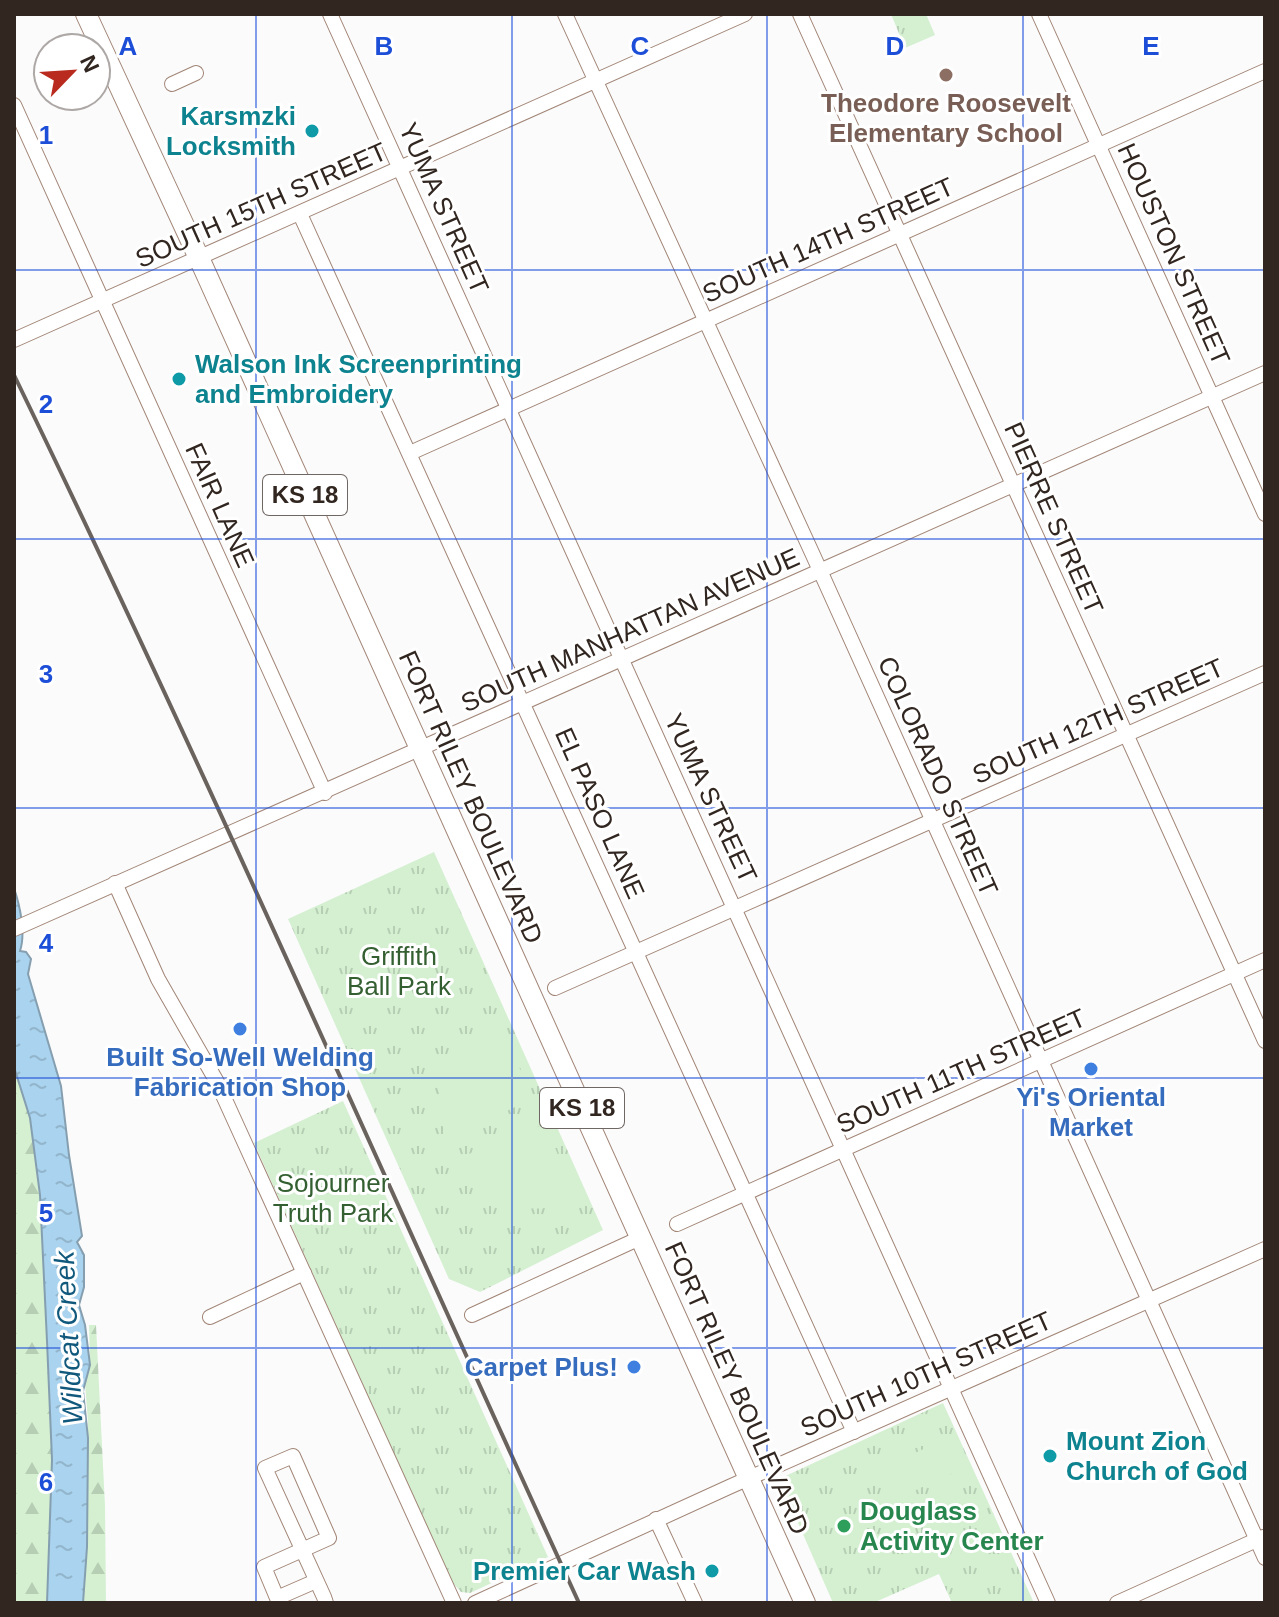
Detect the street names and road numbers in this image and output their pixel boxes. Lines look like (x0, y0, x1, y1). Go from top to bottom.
street label: YUMA STREET (393, 118, 495, 298)
street label: SOUTH 15TH STREET (131, 136, 391, 274)
street label: HOUSTON STREET (1112, 139, 1236, 370)
street label: SOUTH 14TH STREET (698, 171, 958, 309)
street label: PIERRE STREET (998, 418, 1110, 619)
street label: FAIR LANE (179, 438, 261, 572)
road number: KS 18 (263, 475, 347, 515)
street label: SOUTH MANHATTAN AVENUE (456, 542, 804, 718)
street label: FORT RILEY BOULEVARD (393, 646, 549, 948)
street label: COLORADO STREET (872, 652, 1004, 900)
street label: SOUTH 12TH STREET (968, 652, 1228, 790)
street label: YUMA STREET (659, 709, 763, 888)
street label: EL PASO LANE (549, 723, 651, 903)
street label: SOUTH 11TH STREET (832, 1002, 1090, 1140)
road number: KS 18 (540, 1088, 624, 1128)
street label: FORT RILEY BOULEVARD (659, 1237, 815, 1539)
street label: SOUTH 10TH STREET (796, 1305, 1056, 1443)

